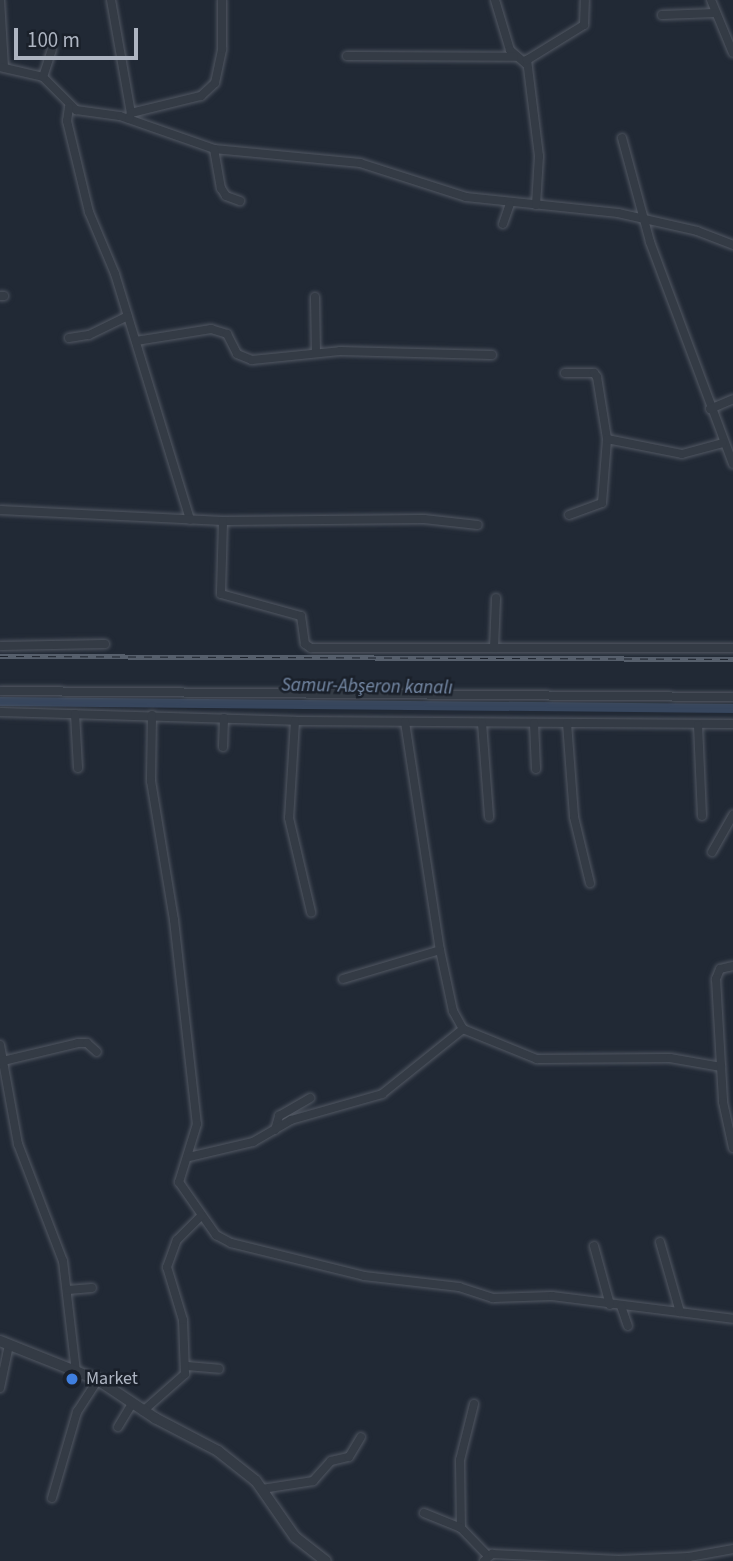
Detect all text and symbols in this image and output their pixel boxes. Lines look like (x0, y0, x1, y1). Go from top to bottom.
scale bar (18, 14, 142, 58)
text: 100 m (27, 25, 80, 55)
water label: Samur-Abşeron kanalı (281, 674, 453, 700)
place label: Market (86, 1368, 138, 1390)
marker: Market (64, 1371, 80, 1387)

